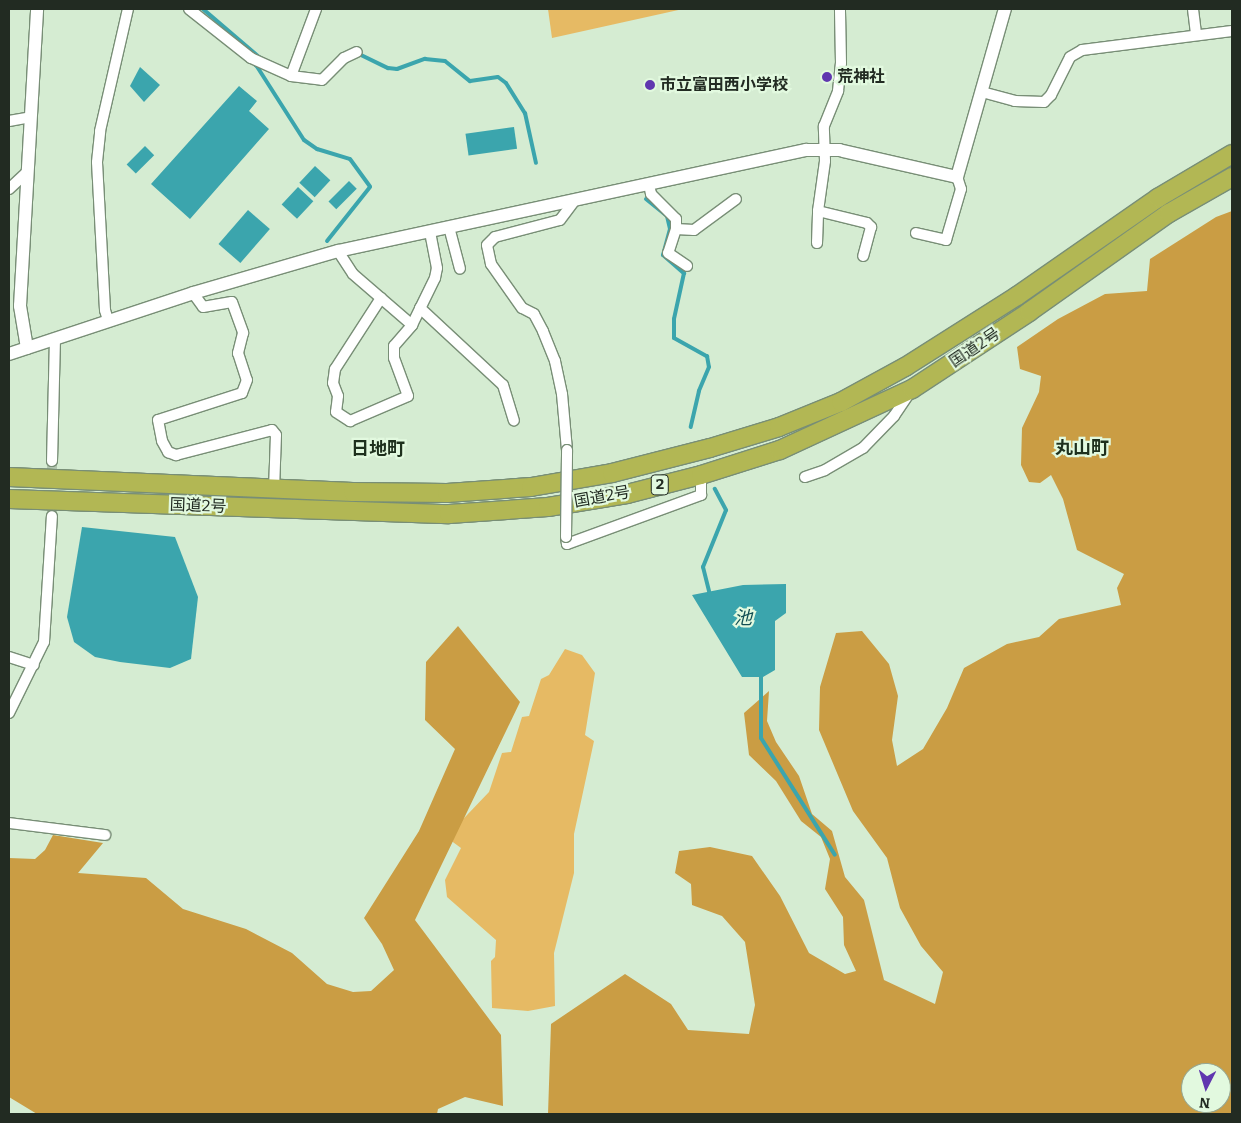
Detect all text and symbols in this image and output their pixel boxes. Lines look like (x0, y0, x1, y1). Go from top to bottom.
place label: 荒神社 (837, 67, 885, 87)
marker: 荒神社 (821, 71, 833, 83)
place label: 市立富田西小学校 (660, 75, 788, 95)
marker: 市立富田西小学校 (644, 79, 656, 91)
street label: 国道2号 (946, 324, 1004, 372)
district label: 丸山町 (1055, 437, 1109, 459)
district label: 日地町 (351, 438, 405, 460)
road number: 2 (650, 472, 670, 498)
street label: 国道2号 (572, 483, 632, 511)
street label: 国道2号 (169, 495, 227, 517)
water label: 池 (734, 607, 752, 629)
north arrow (1181, 1063, 1231, 1113)
text: N (1199, 1094, 1211, 1111)

